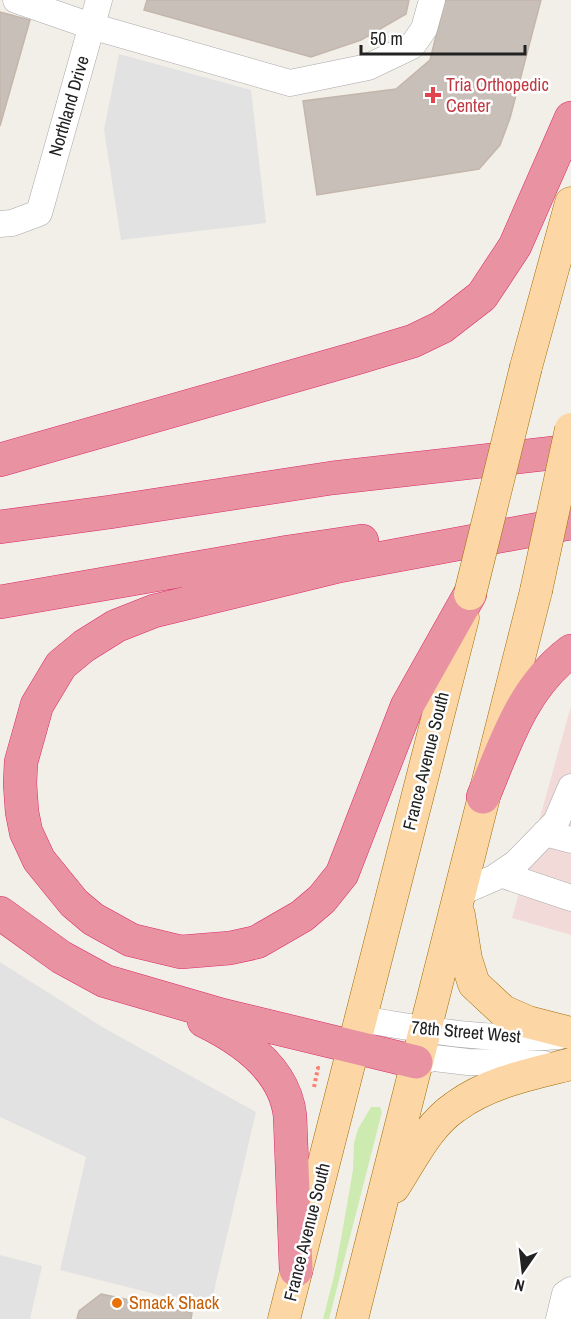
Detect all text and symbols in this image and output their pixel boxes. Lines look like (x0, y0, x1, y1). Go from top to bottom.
scale bar (361, 18, 524, 56)
text: 50 m (370, 26, 403, 51)
street label: Northland Drive (42, 53, 95, 159)
place label: Tria Orthopedic Center (446, 72, 549, 118)
marker: Tria Orthopedic Center (424, 86, 442, 104)
street label: France Avenue South (396, 689, 455, 833)
street label: 78th Street West (410, 1014, 522, 1049)
street label: France Avenue South (277, 1160, 336, 1304)
north arrow (493, 1241, 553, 1301)
text: N (512, 1274, 527, 1297)
place label: Smack Shack (129, 1290, 220, 1315)
marker: Smack Shack (110, 1296, 124, 1310)

